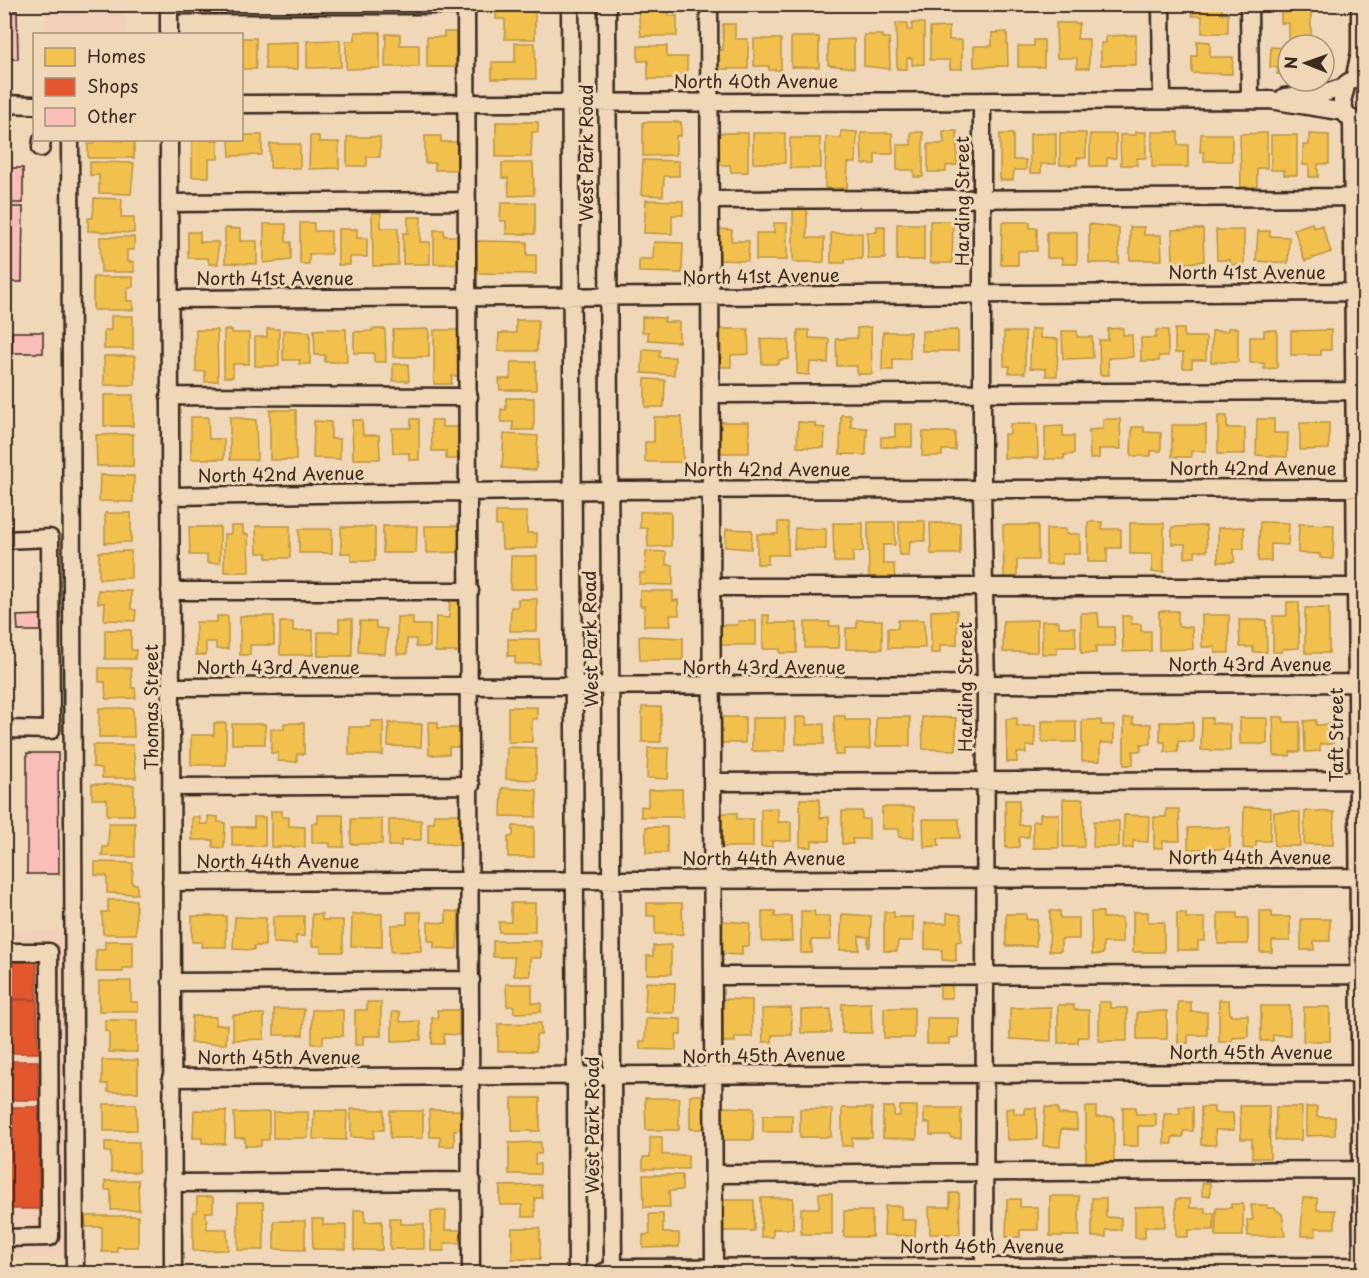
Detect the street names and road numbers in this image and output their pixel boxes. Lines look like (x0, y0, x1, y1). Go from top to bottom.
street label: North 40th Avenue (674, 67, 838, 94)
street label: West Park Road (572, 84, 599, 222)
street label: Harding Street (948, 136, 975, 266)
street label: North 41st Avenue (1168, 258, 1326, 285)
street label: North 41st Avenue (682, 261, 840, 290)
street label: North 41st Avenue (196, 264, 354, 291)
street label: North 42nd Avenue (1170, 454, 1337, 481)
street label: North 42nd Avenue (684, 455, 851, 482)
street label: North 42nd Avenue (197, 459, 365, 488)
street label: West Park Road (575, 570, 604, 708)
street label: Harding Street (951, 622, 978, 752)
street label: Thomas Street (137, 644, 164, 770)
street label: North 43rd Avenue (1168, 650, 1332, 677)
street label: North 43rd Avenue (196, 653, 360, 680)
street label: North 43rd Avenue (682, 653, 846, 680)
street label: Taft Street (1322, 688, 1349, 782)
street label: North 44th Avenue (1168, 843, 1332, 870)
street label: North 44th Avenue (682, 844, 846, 871)
street label: North 44th Avenue (196, 847, 360, 874)
street label: North 45th Avenue (1169, 1038, 1333, 1065)
street label: North 45th Avenue (682, 1040, 846, 1069)
street label: North 45th Avenue (197, 1043, 361, 1070)
street label: West Park Road (578, 1056, 605, 1194)
street label: North 46th Avenue (900, 1232, 1064, 1259)

